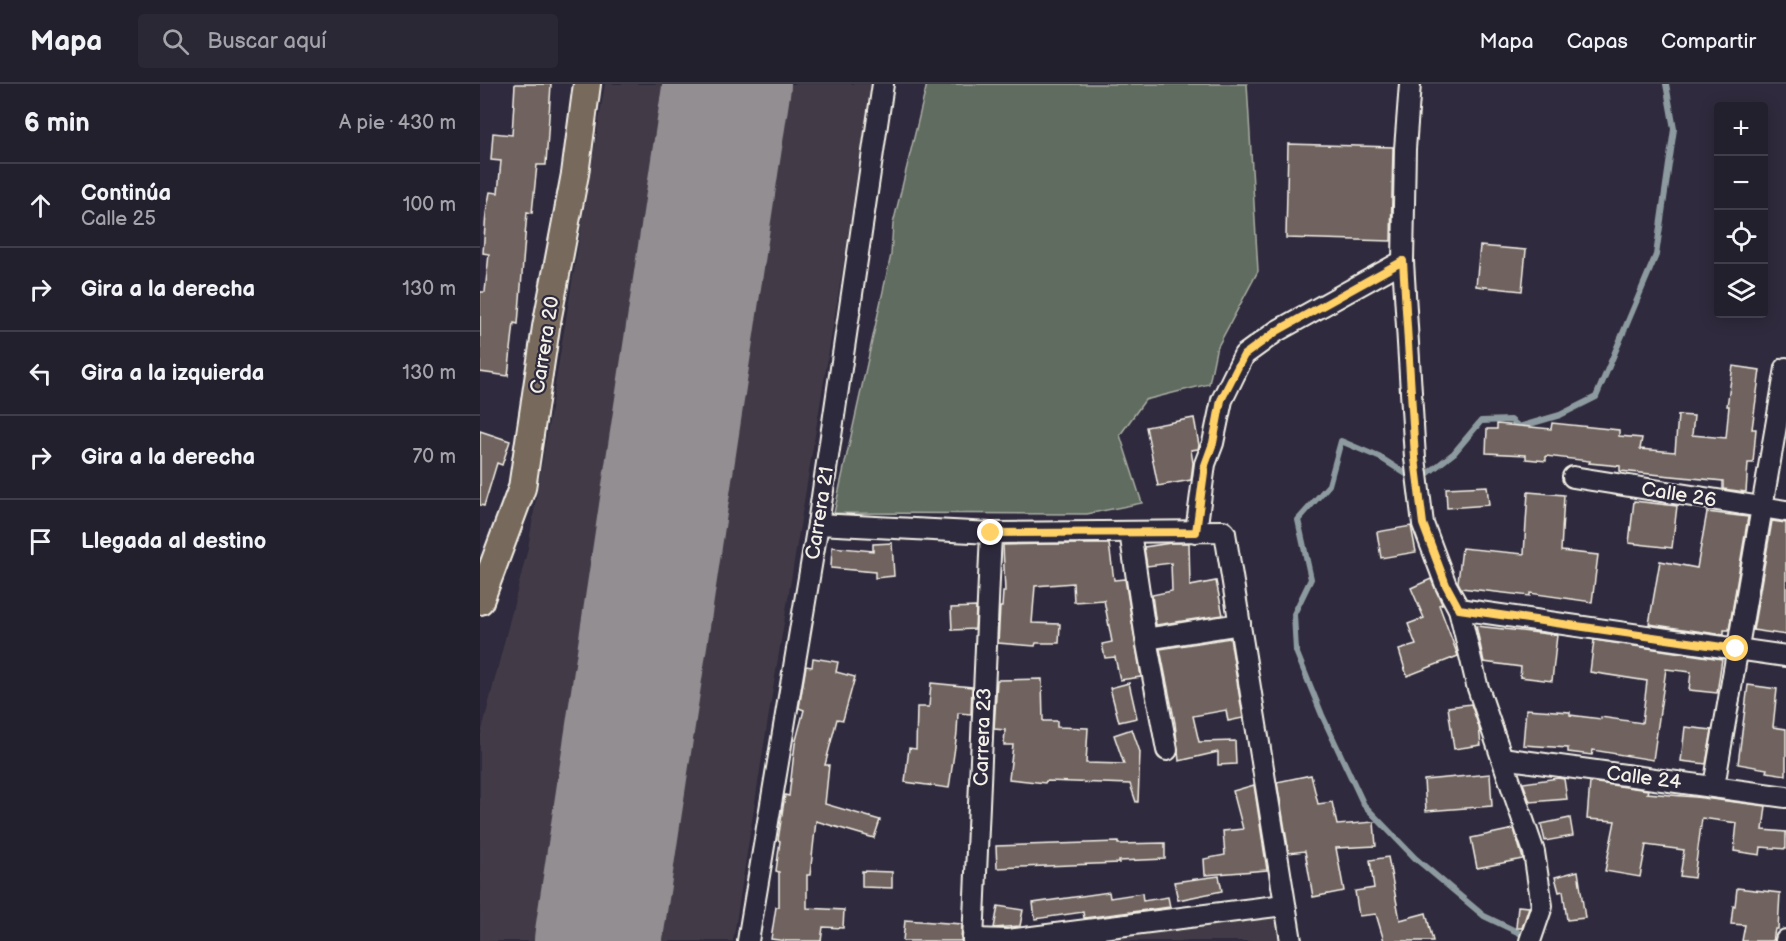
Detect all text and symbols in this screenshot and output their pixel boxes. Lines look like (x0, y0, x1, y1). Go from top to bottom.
search box (138, 14, 558, 68)
text: Mapa (30, 25, 102, 58)
icon: search (159, 25, 192, 58)
text: Buscar aquí (207, 28, 326, 55)
text: Mapa (1480, 29, 1534, 54)
text: Capas (1567, 29, 1628, 54)
text: Compartir (1661, 29, 1756, 54)
map controls (1714, 102, 1768, 318)
button: + (1714, 102, 1768, 156)
text: 6 min (24, 108, 90, 139)
text: A pie · 430 m (339, 111, 456, 135)
button: − (1714, 156, 1768, 210)
text: Continúa (81, 180, 171, 207)
icon: ahead (24, 189, 57, 222)
text: 100 m (403, 193, 456, 217)
text: Calle 25 (81, 207, 156, 231)
button: locate (1714, 210, 1768, 264)
button: layers (1714, 264, 1768, 318)
icon: right (24, 273, 57, 306)
text: Gira a la derecha (81, 276, 255, 303)
text: 130 m (402, 277, 456, 301)
street label: Carrera 20 (525, 295, 565, 396)
icon: left (24, 357, 57, 390)
text: Gira a la izquierda (81, 360, 265, 387)
text: 130 m (402, 361, 456, 385)
icon: right (24, 441, 57, 474)
text: Gira a la derecha (81, 444, 255, 471)
text: 70 m (412, 445, 456, 469)
street label: Carrera 21 (801, 465, 839, 562)
street label: Calle 26 (1640, 477, 1718, 513)
route end (977, 519, 1003, 545)
icon: arrive (24, 525, 57, 558)
text: Llegada al destino (81, 528, 266, 555)
route start (1722, 635, 1748, 661)
street label: Carrera 23 (969, 687, 997, 787)
street label: Calle 24 (1605, 761, 1683, 794)

